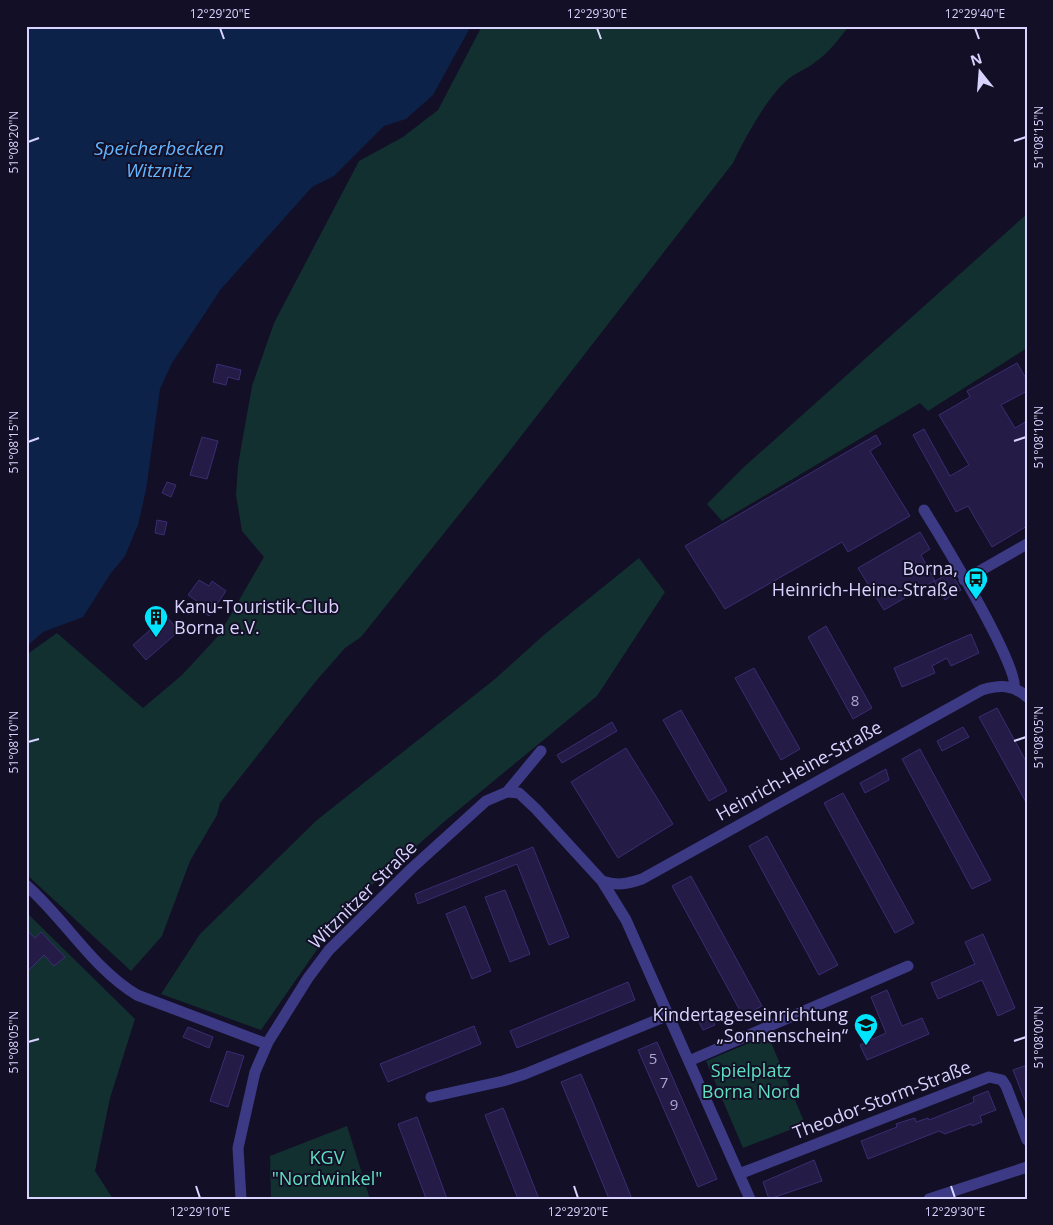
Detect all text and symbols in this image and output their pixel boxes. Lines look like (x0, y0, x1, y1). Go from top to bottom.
text: 12°29'20"E (190, 5, 250, 22)
text: 12°29'30"E (567, 5, 627, 22)
text: 12°29'40"E (945, 5, 1005, 22)
north arrow (956, 48, 1006, 98)
text: N (968, 48, 984, 70)
text: 51°08'15"N (1030, 106, 1047, 168)
text: 51°08'20"N (5, 111, 22, 173)
water label: Speicherbecken Witznitz (94, 135, 224, 183)
text: 51°08'10"N (1030, 406, 1047, 468)
text: 51°08'15"N (5, 411, 22, 473)
place label: Borna, Heinrich-Heine-Straße (772, 556, 958, 601)
bus stop icon: Borna, Heinrich-Heine-Straße (963, 566, 989, 600)
place label: Kanu-Touristik-Club Borna e.V. (174, 594, 339, 639)
building icon: Kanu-Touristik-Club Borna e.V. (143, 604, 169, 638)
house number: 8 (851, 690, 859, 710)
text: 51°08'05"N (1030, 706, 1047, 768)
text: 51°08'10"N (5, 711, 22, 773)
street label: Heinrich-Heine-Straße (711, 715, 886, 826)
street label: Witznitzer Straße (303, 835, 422, 954)
place label: Kindertageseinrichtung „Sonnenschein“ (653, 1002, 849, 1047)
text: 51°08'00"N (1030, 1006, 1047, 1068)
text: 51°08'05"N (5, 1011, 22, 1073)
school or university icon: Kindertageseinrichtung „Sonnenschein“ (853, 1012, 879, 1046)
house number: 5 (649, 1048, 657, 1068)
street label: Theodor-Storm-Straße (789, 1054, 974, 1144)
park label: Spielplatz Borna Nord (702, 1058, 800, 1103)
house number: 7 (660, 1072, 668, 1092)
house number: 9 (670, 1094, 678, 1114)
park label: KGV "Nordwinkel" (272, 1145, 382, 1190)
text: 12°29'10"E (170, 1203, 230, 1220)
text: 12°29'20"E (548, 1203, 608, 1220)
text: 12°29'30"E (925, 1203, 985, 1220)

